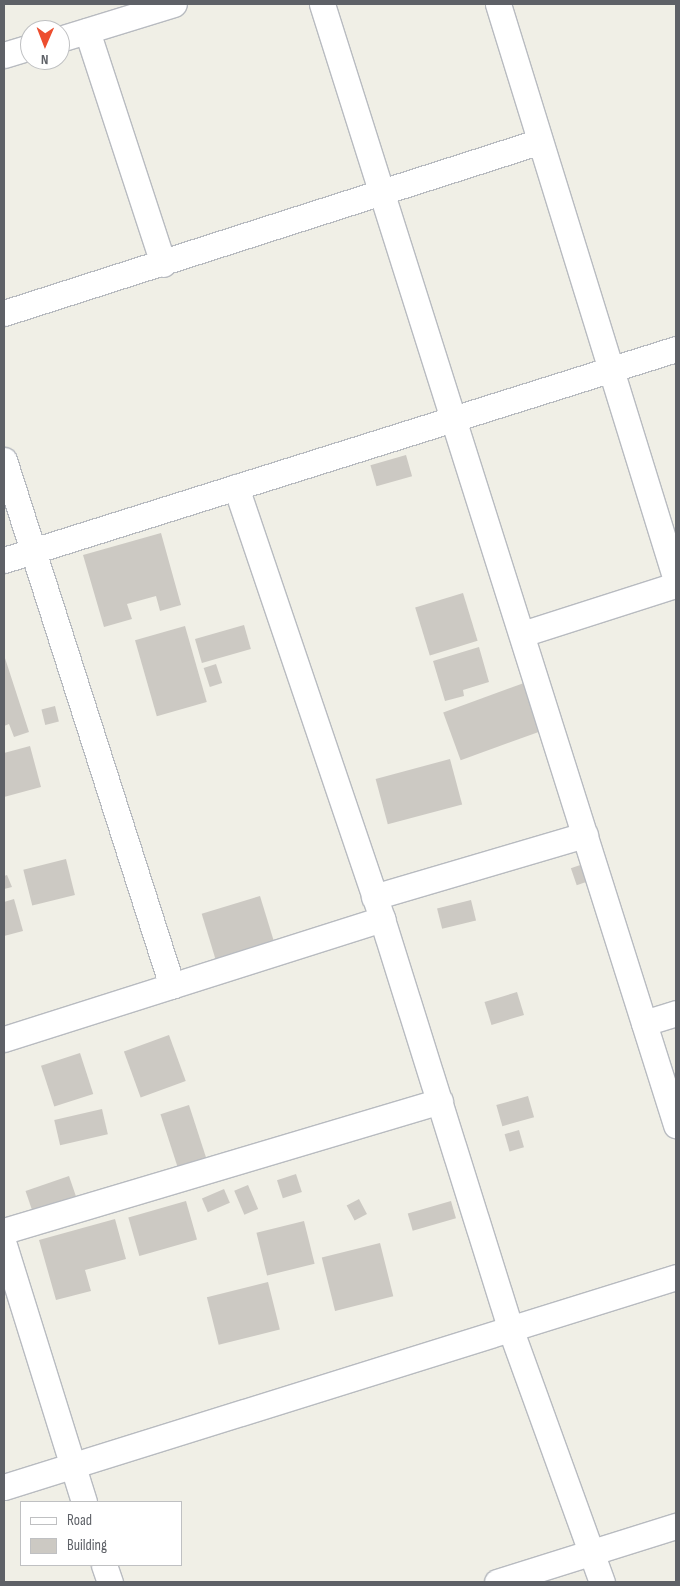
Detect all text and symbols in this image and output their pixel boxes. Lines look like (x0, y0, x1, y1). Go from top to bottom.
north arrow (20, 20, 70, 70)
text: N (41, 51, 49, 68)
legend (20, 1501, 182, 1566)
text: Road (67, 1511, 92, 1530)
text: Building (67, 1536, 107, 1555)

